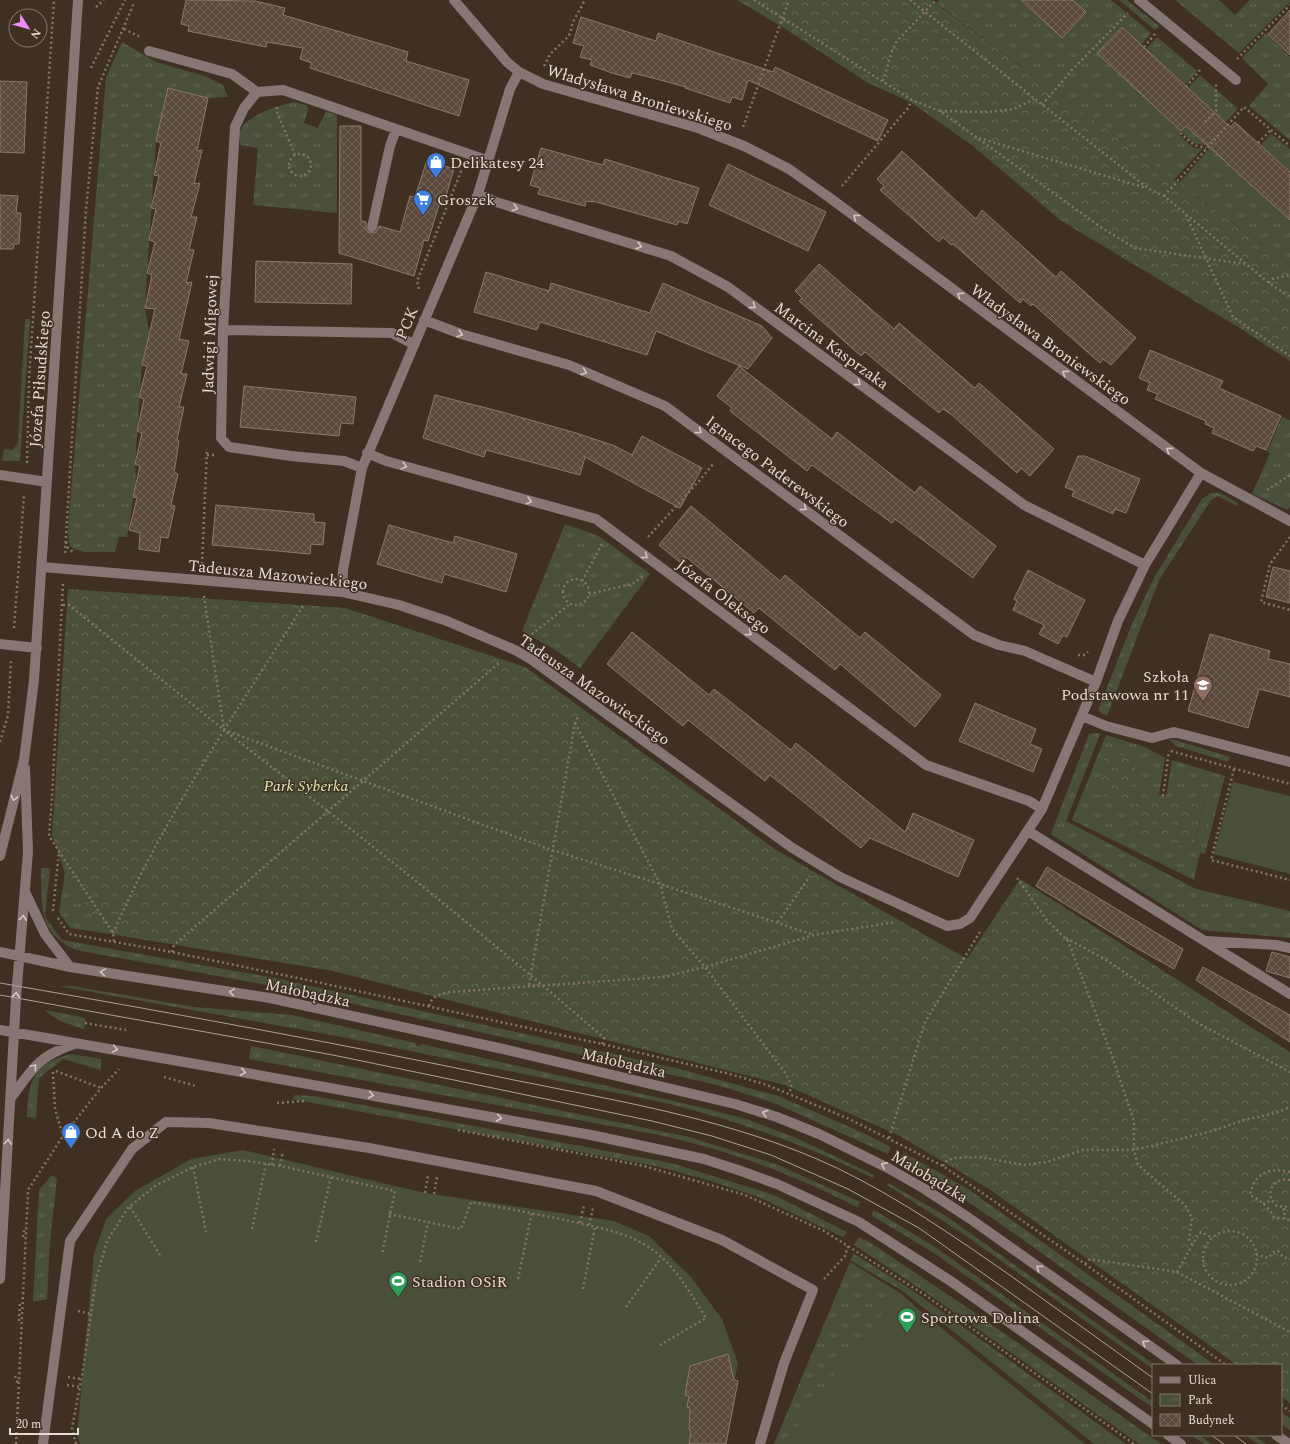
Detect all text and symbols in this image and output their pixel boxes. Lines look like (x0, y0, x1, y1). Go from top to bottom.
north arrow (8, 8, 48, 48)
text: N (26, 25, 45, 42)
street label: Władysława Broniewskiego (544, 58, 736, 138)
shop icon: Delikatesy 24 (425, 151, 447, 179)
place label: Delikatesy 24 (450, 151, 544, 175)
supermarket icon: Groszek (412, 188, 434, 216)
place label: Groszek (437, 188, 495, 212)
one-way arrow (511, 203, 518, 212)
one-way arrow (854, 215, 861, 222)
one-way arrow (635, 241, 642, 250)
street label: Jadwigi Migowej (196, 274, 224, 394)
street label: Władysława Broniewskiego (965, 278, 1136, 411)
one-way arrow (958, 293, 965, 300)
street label: Marcina Kasprzaka (769, 296, 894, 396)
one-way arrow (749, 301, 756, 308)
street label: PCK (389, 303, 425, 343)
street label: Józefa Piłsudskiego (23, 310, 57, 448)
one-way arrow (456, 329, 463, 338)
one-way arrow (581, 367, 588, 375)
one-way arrow (1062, 371, 1069, 378)
one-way arrow (854, 378, 861, 386)
street label: Ignacego Paderewskiego (700, 410, 854, 534)
one-way arrow (695, 426, 702, 434)
one-way arrow (1167, 448, 1174, 455)
one-way arrow (400, 461, 407, 470)
one-way arrow (526, 496, 533, 505)
one-way arrow (799, 504, 806, 511)
one-way arrow (640, 551, 647, 558)
street label: Józefa Oleksego (671, 553, 776, 640)
street label: Tadeusza Mazowieckiego (187, 554, 369, 596)
street label: Tadeusza Mazowieckiego (514, 628, 675, 751)
one-way arrow (745, 629, 752, 636)
place label: Szkoła Podstawowa nr 11 (1061, 665, 1189, 707)
school or university icon: Szkoła Podstawowa nr 11 (1192, 674, 1214, 702)
park label: Park Syberka (264, 774, 348, 798)
one-way arrow (10, 794, 19, 801)
one-way arrow (19, 915, 28, 921)
one-way arrow (100, 968, 106, 977)
street label: Małobądzka (263, 972, 353, 1014)
one-way arrow (229, 988, 235, 997)
one-way arrow (12, 992, 21, 998)
street label: Małobądzka (579, 1042, 669, 1084)
one-way arrow (112, 1045, 118, 1053)
one-way arrow (30, 1064, 37, 1072)
one-way arrow (240, 1067, 246, 1076)
one-way arrow (368, 1090, 374, 1099)
one-way arrow (761, 1109, 768, 1118)
one-way arrow (496, 1113, 502, 1122)
shop icon: Od A do Z (60, 1121, 82, 1149)
place label: Od A do Z (85, 1121, 159, 1145)
one-way arrow (3, 1139, 12, 1145)
street label: Małobądzka (886, 1144, 973, 1209)
one-way arrow (880, 1162, 888, 1170)
one-way arrow (1036, 1266, 1043, 1273)
sports icon: Stadion OSiR (387, 1270, 409, 1298)
place label: Stadion OSiR (412, 1270, 507, 1294)
sports icon: Sportowa Dolina (896, 1306, 918, 1334)
place label: Sportowa Dolina (921, 1306, 1040, 1330)
one-way arrow (1142, 1340, 1149, 1348)
legend (1152, 1364, 1282, 1436)
text: Ulica (1188, 1371, 1217, 1390)
text: Park (1188, 1391, 1213, 1410)
scale bar (10, 1410, 78, 1436)
text: Budynek (1188, 1411, 1235, 1430)
text: 20 m (16, 1415, 41, 1434)

